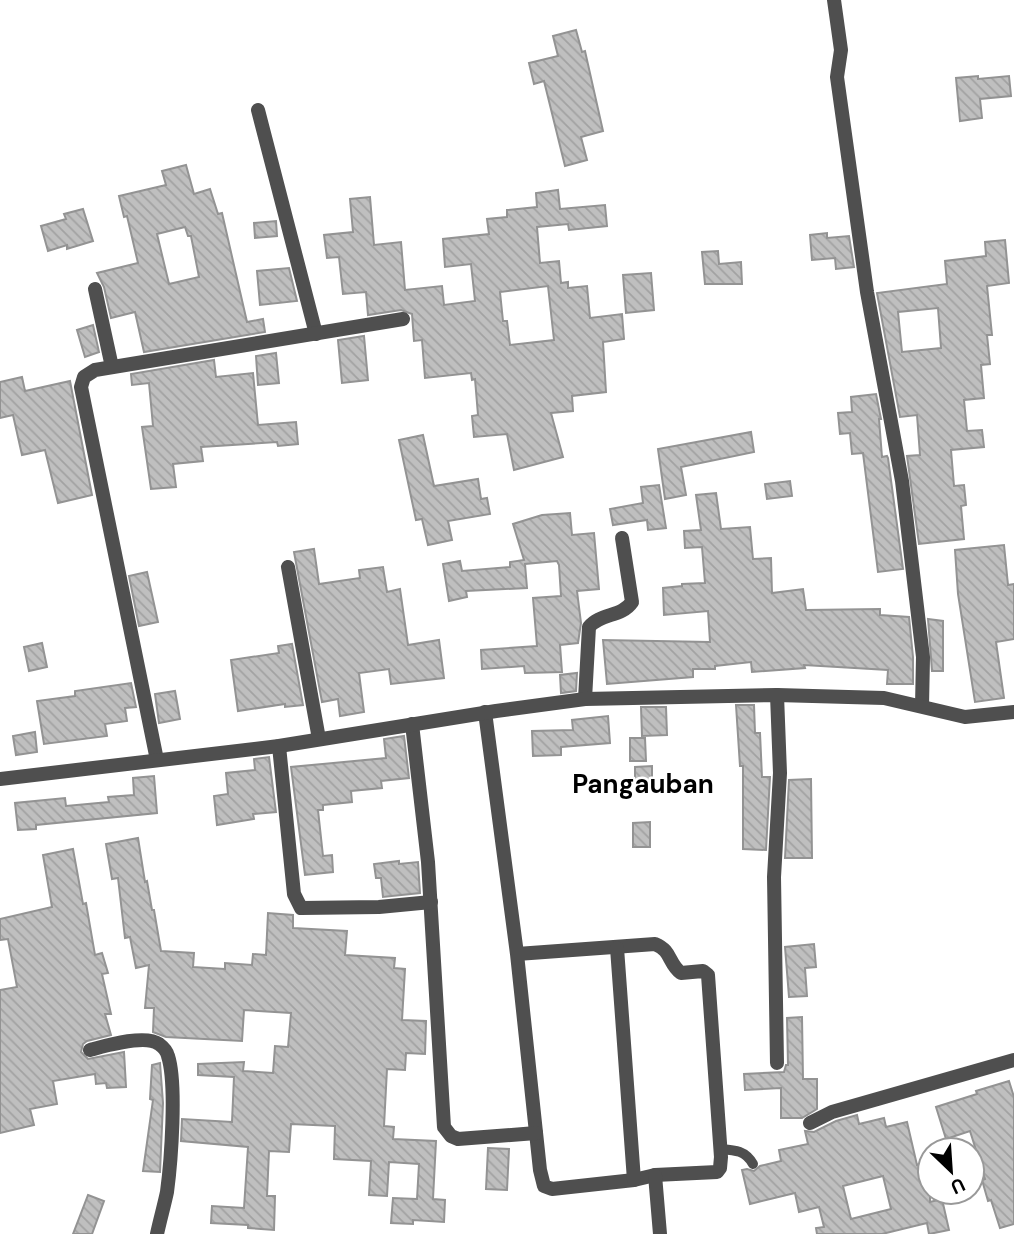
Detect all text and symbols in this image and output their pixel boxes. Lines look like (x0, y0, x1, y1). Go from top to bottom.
district label: Pangauban (572, 767, 714, 801)
north arrow (916, 1136, 986, 1206)
text: U (947, 1172, 969, 1200)

